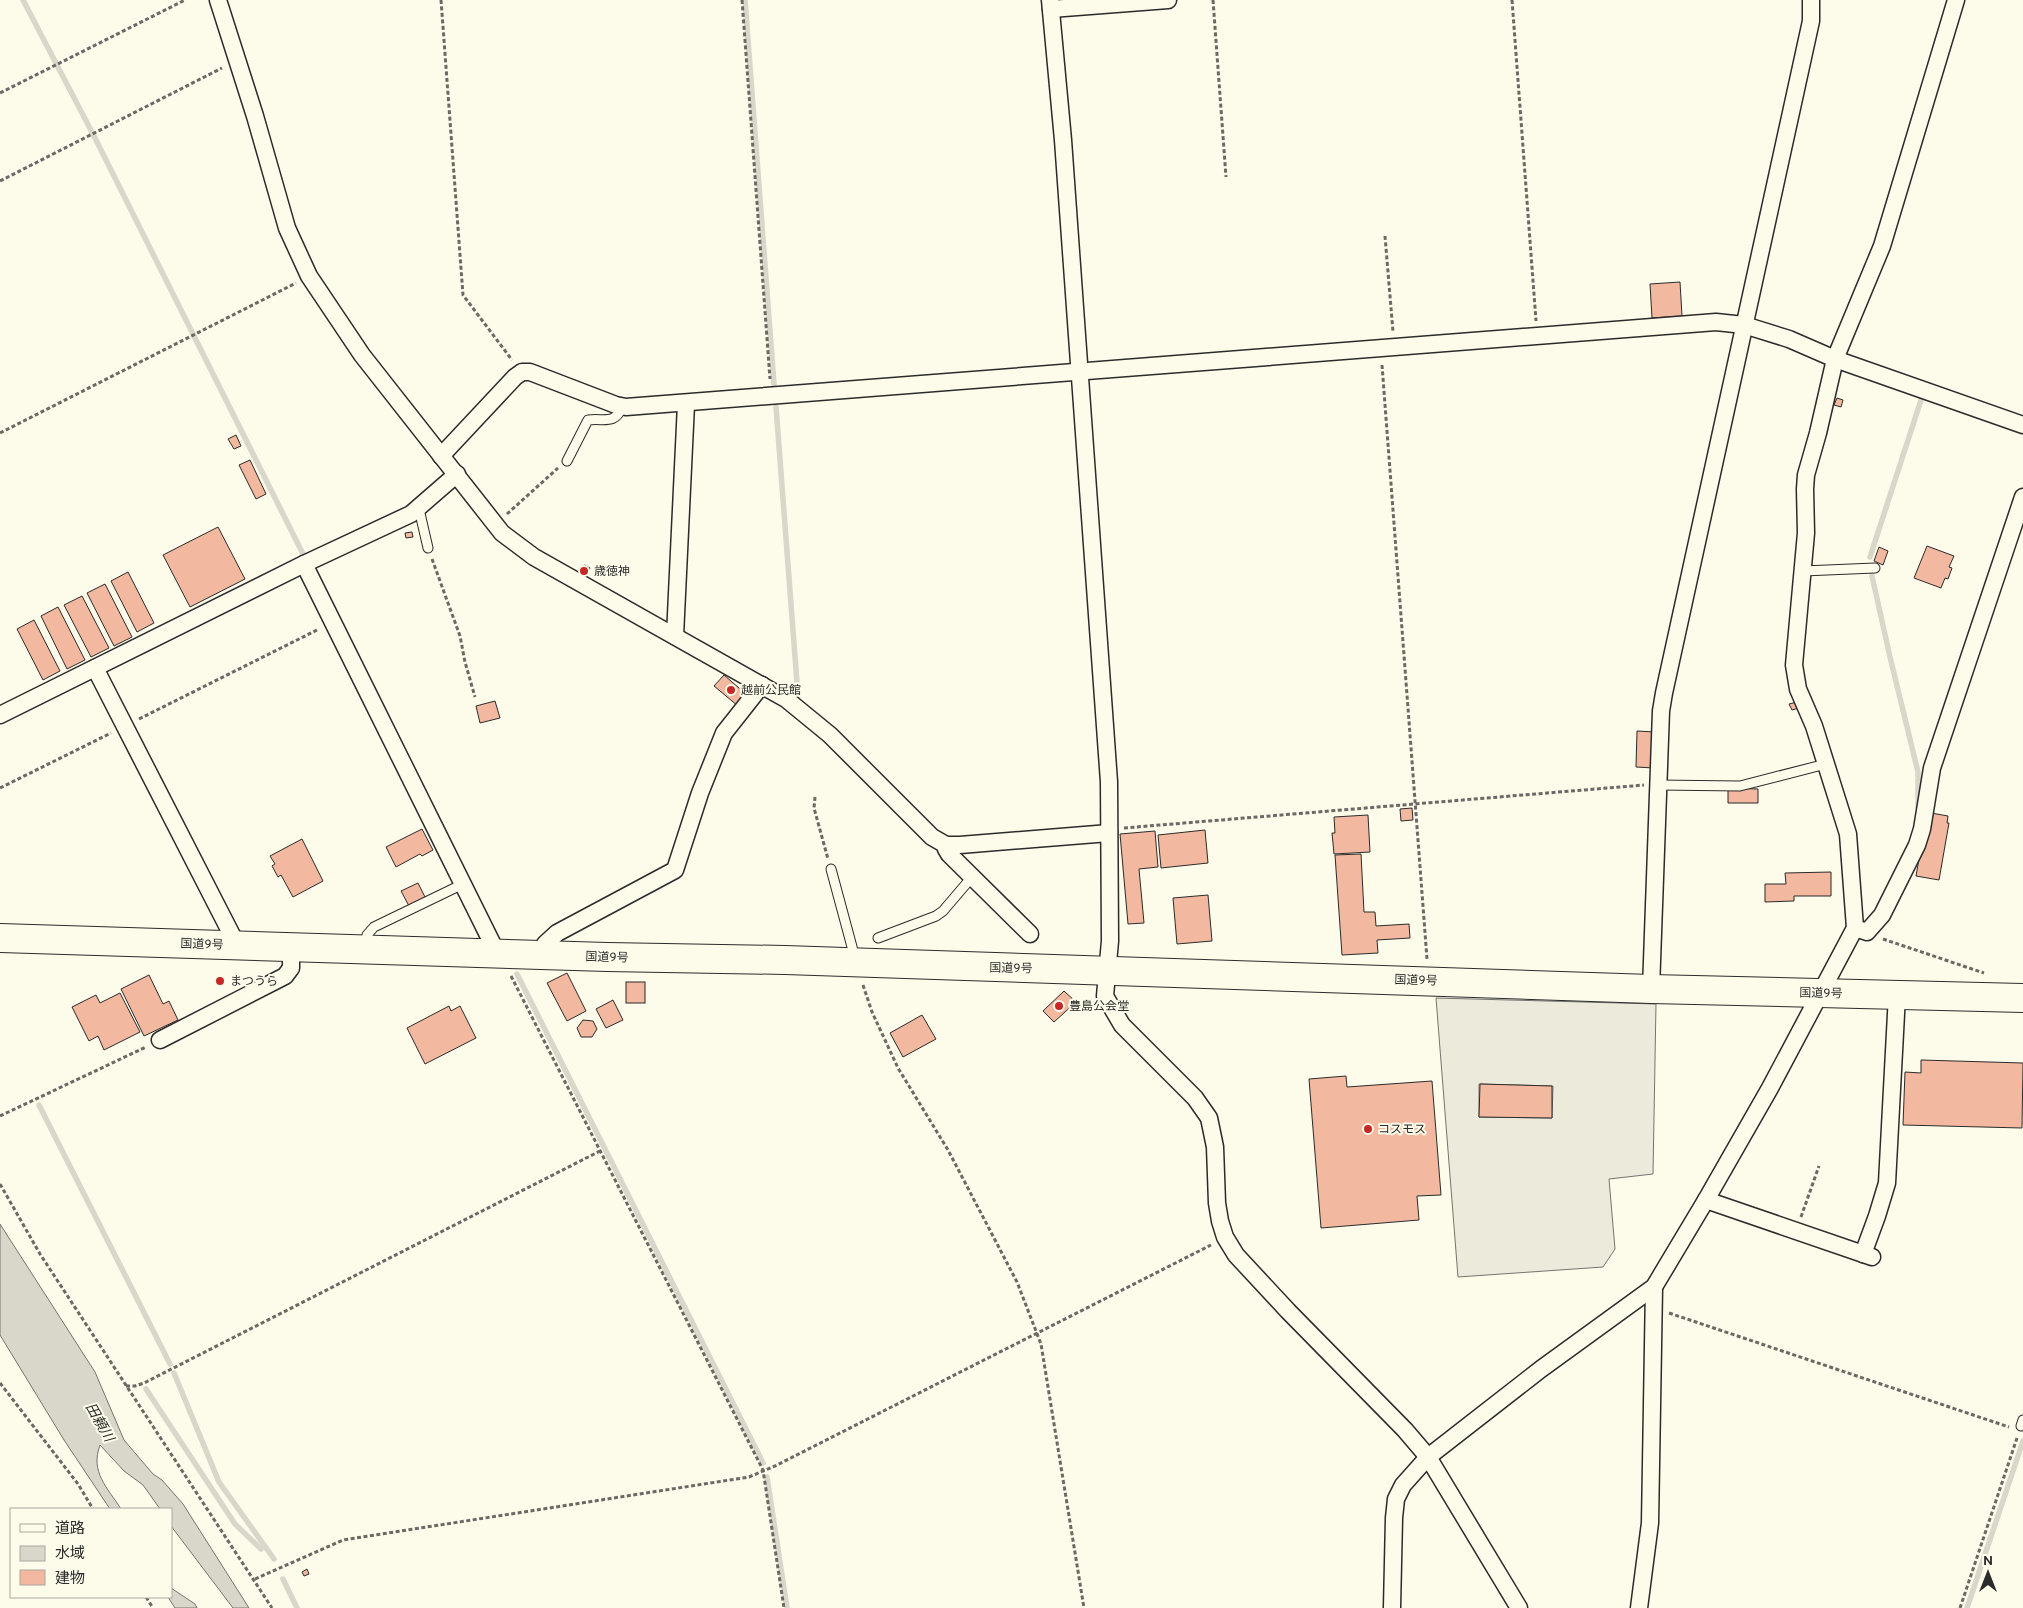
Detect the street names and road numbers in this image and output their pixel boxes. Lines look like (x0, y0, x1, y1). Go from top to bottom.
street label: 国道9号 (180, 936, 224, 954)
street label: 国道9号 (585, 949, 629, 967)
street label: 国道9号 (989, 961, 1033, 977)
street label: 国道9号 (1394, 972, 1438, 990)
street label: 国道9号 (1799, 986, 1843, 1002)

